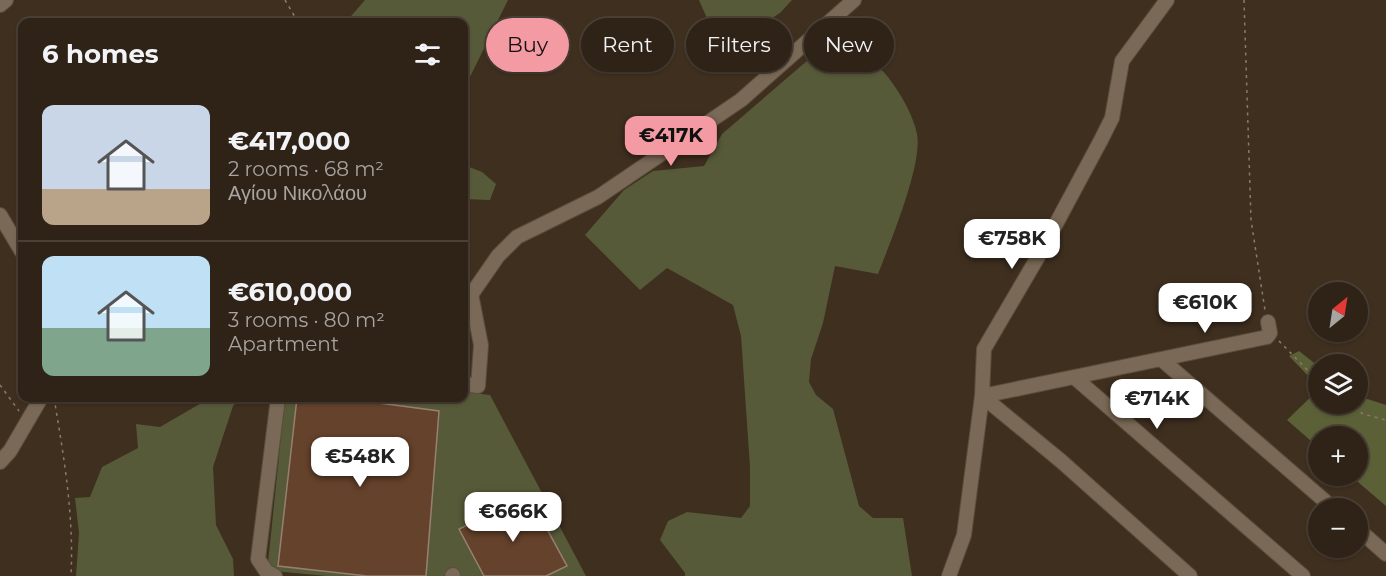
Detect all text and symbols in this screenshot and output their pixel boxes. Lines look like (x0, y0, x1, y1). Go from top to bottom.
chip: Buy (486, 18, 569, 72)
chip: Rent (581, 18, 674, 72)
chip: Filters (686, 18, 792, 72)
chip: New (804, 18, 894, 72)
text: 6 homes (42, 38, 159, 70)
icon: filters (411, 38, 444, 71)
pin: €417K (629, 116, 713, 167)
text: €417K (639, 123, 703, 147)
text: €417,000 (228, 125, 350, 157)
icon: home (90, 129, 162, 201)
text: 2 rooms · 68 m² (228, 157, 384, 181)
text: Αγίου Νικολάου (228, 181, 367, 205)
pin: €758K (970, 219, 1054, 270)
text: €758K (978, 226, 1046, 250)
text: €610,000 (228, 276, 352, 308)
icon: home (90, 280, 162, 352)
north arrow (1308, 282, 1368, 342)
map controls (1308, 282, 1368, 558)
pin: €610K (1163, 283, 1247, 334)
text: €610K (1173, 290, 1237, 314)
text: 3 rooms · 80 m² (228, 308, 385, 332)
text: Apartment (228, 332, 339, 356)
button: layers (1308, 354, 1368, 414)
pin: €714K (1115, 379, 1199, 430)
text: €714K (1124, 386, 1190, 410)
button: + (1308, 426, 1368, 486)
pin: €548K (318, 437, 402, 488)
text: €548K (325, 444, 395, 468)
pin: €666K (471, 492, 555, 543)
button: − (1308, 498, 1368, 558)
text: €666K (479, 499, 547, 523)

